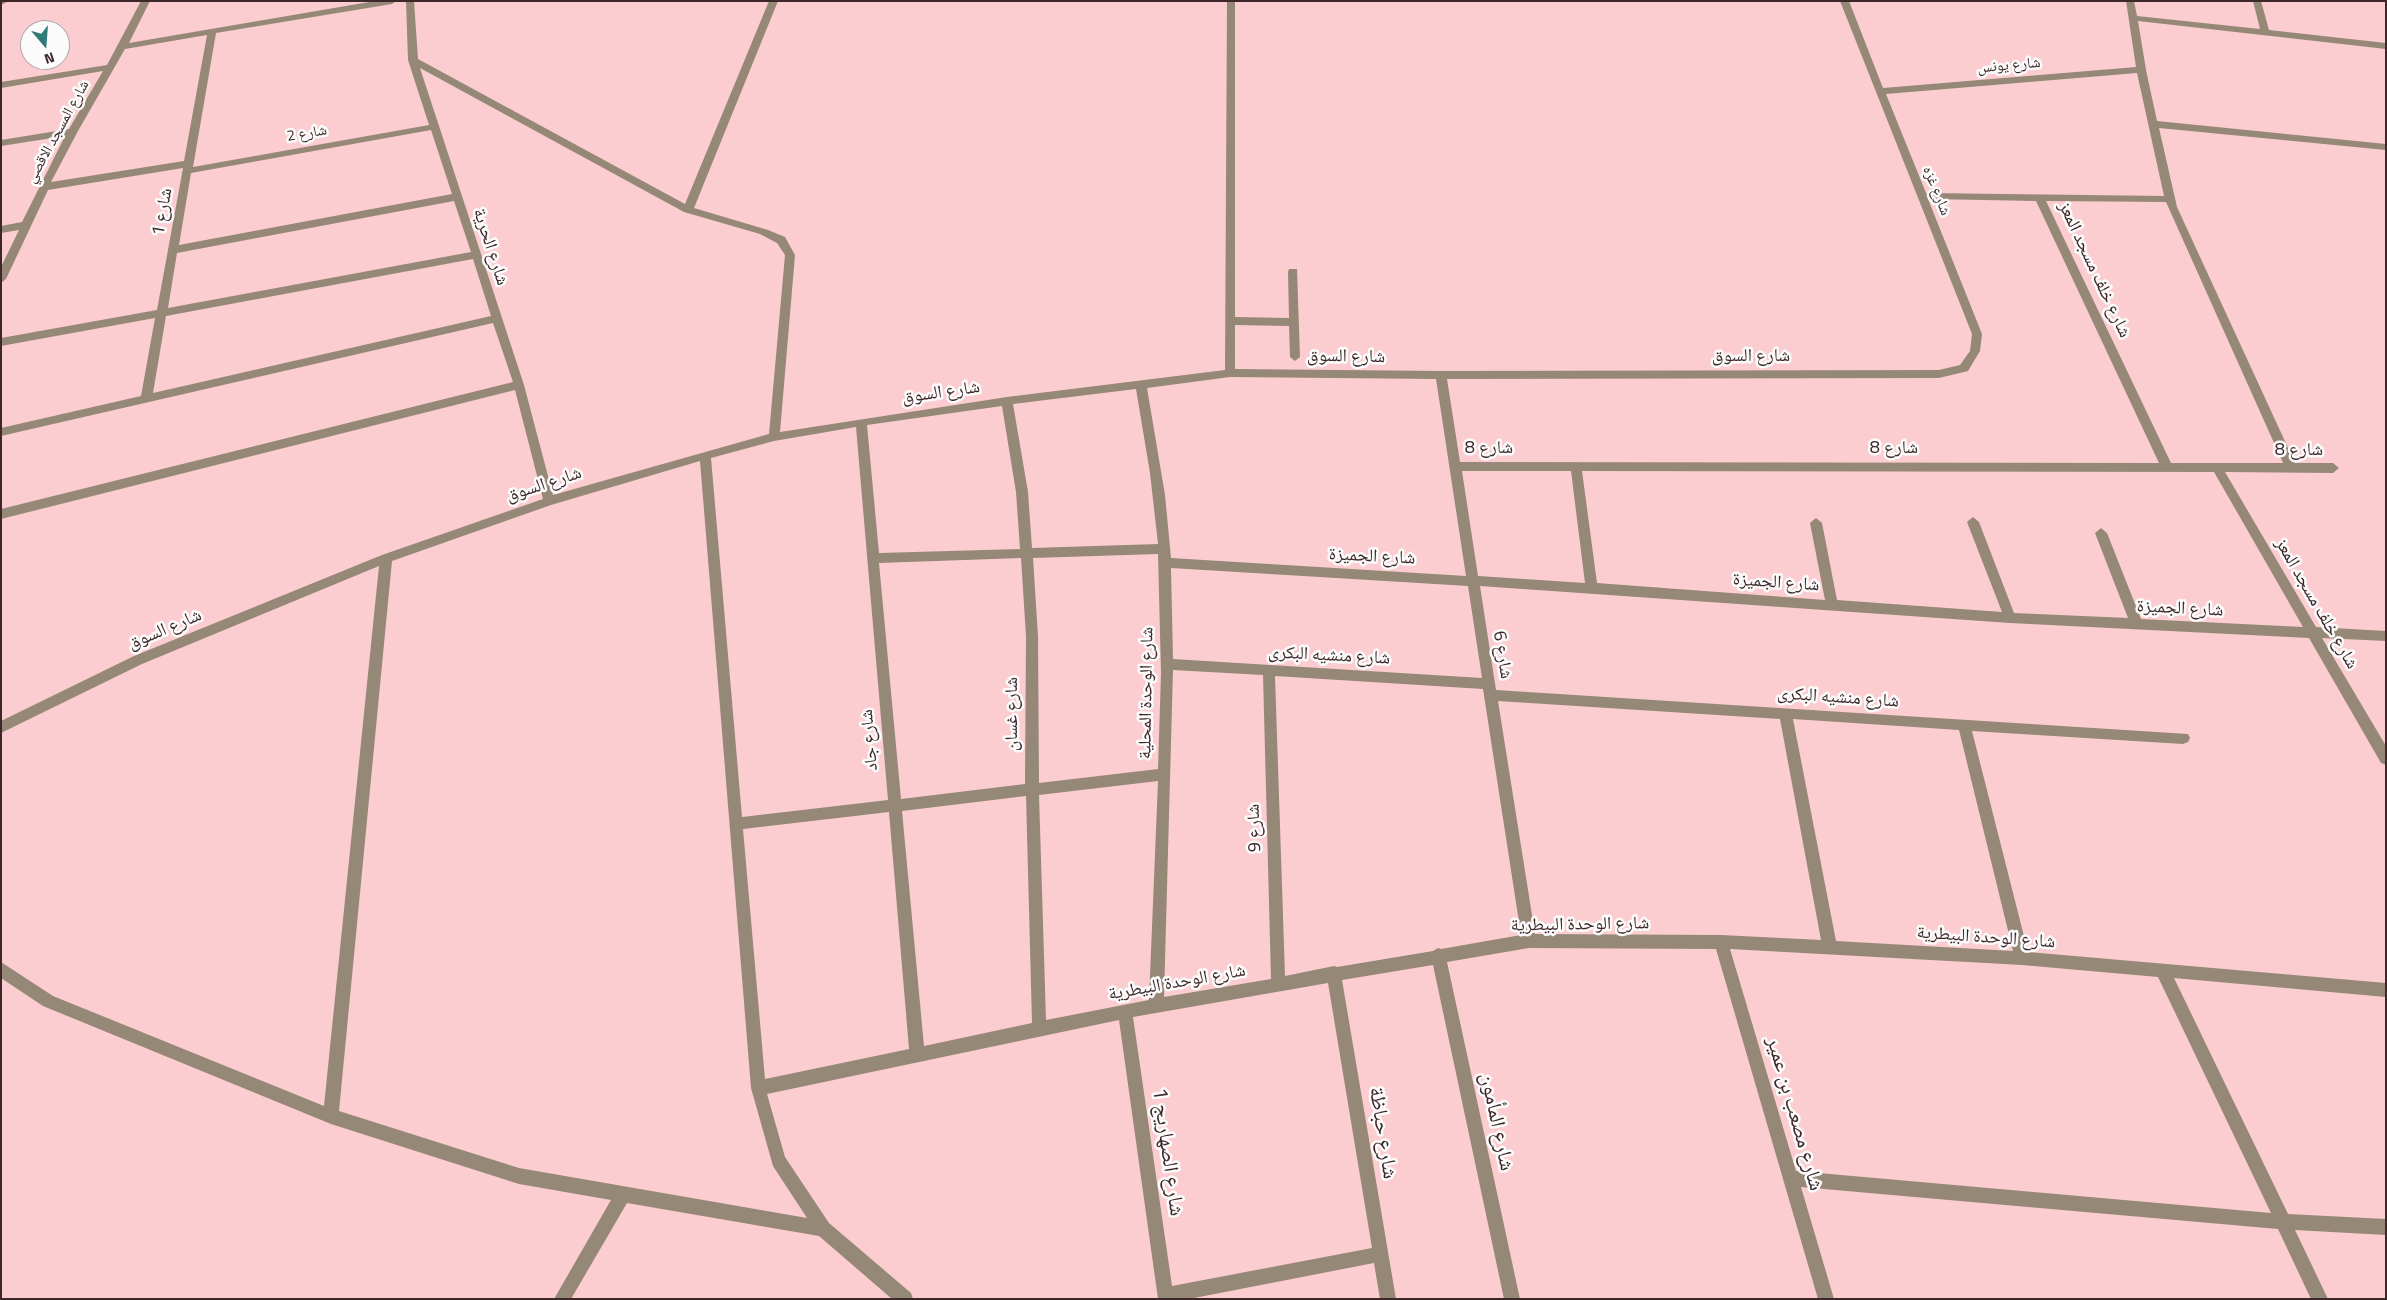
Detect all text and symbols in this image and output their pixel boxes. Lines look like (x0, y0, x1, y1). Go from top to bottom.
north arrow (20, 20, 70, 70)
text: N (42, 47, 57, 70)
street label: شارع يونس (1977, 54, 2041, 78)
street label: شارع المسجد الاقصي (22, 77, 94, 187)
street label: شارع 2 (286, 122, 328, 146)
street label: شارع غزه (1918, 164, 1954, 218)
street label: شارع 1 (148, 186, 178, 238)
street label: شارع خلف مسجد المعز (2053, 199, 2135, 341)
street label: شارع الحرية (467, 206, 513, 288)
street label: شارع السوق (1307, 346, 1385, 368)
street label: شارع السوق (1712, 346, 1790, 368)
street label: شارع السوق (901, 377, 981, 409)
street label: شارع 8 (1465, 438, 1513, 460)
street label: شارع 8 (1870, 438, 1918, 460)
street label: شارع 8 (2275, 440, 2323, 462)
street label: شارع السوق (503, 463, 585, 507)
street label: شارع خلف مسجد المعز (2270, 535, 2362, 673)
street label: شارع الجميزة (1328, 544, 1416, 570)
street label: شارع الجميزة (1732, 569, 1820, 597)
street label: شارع الجميزة (2136, 596, 2224, 622)
street label: شارع السوق (125, 605, 205, 655)
street label: شارع الوحدة المحلية (1135, 627, 1159, 759)
street label: شارع 6 (1488, 629, 1516, 681)
street label: شارع منشيه البكرى (1267, 642, 1391, 670)
street label: شارع غسان (1002, 677, 1024, 751)
street label: شارع منشيه البكرى (1776, 683, 1900, 713)
street label: شارع جاد (857, 708, 883, 772)
street label: شارع 9 (1243, 804, 1267, 852)
street label: شارع الوحدة البيطرية (1510, 913, 1650, 937)
street label: شارع الوحدة البيطرية (1916, 922, 2056, 954)
street label: شارع الوحدة البيطرية (1107, 960, 1247, 1006)
street label: شارع مصعب بن عمير (1760, 1034, 1828, 1194)
street label: شارع المأمون (1473, 1071, 1519, 1173)
street label: شارع حباظة (1362, 1085, 1402, 1181)
street label: شارع الصهاريج 1 (1146, 1086, 1188, 1218)

